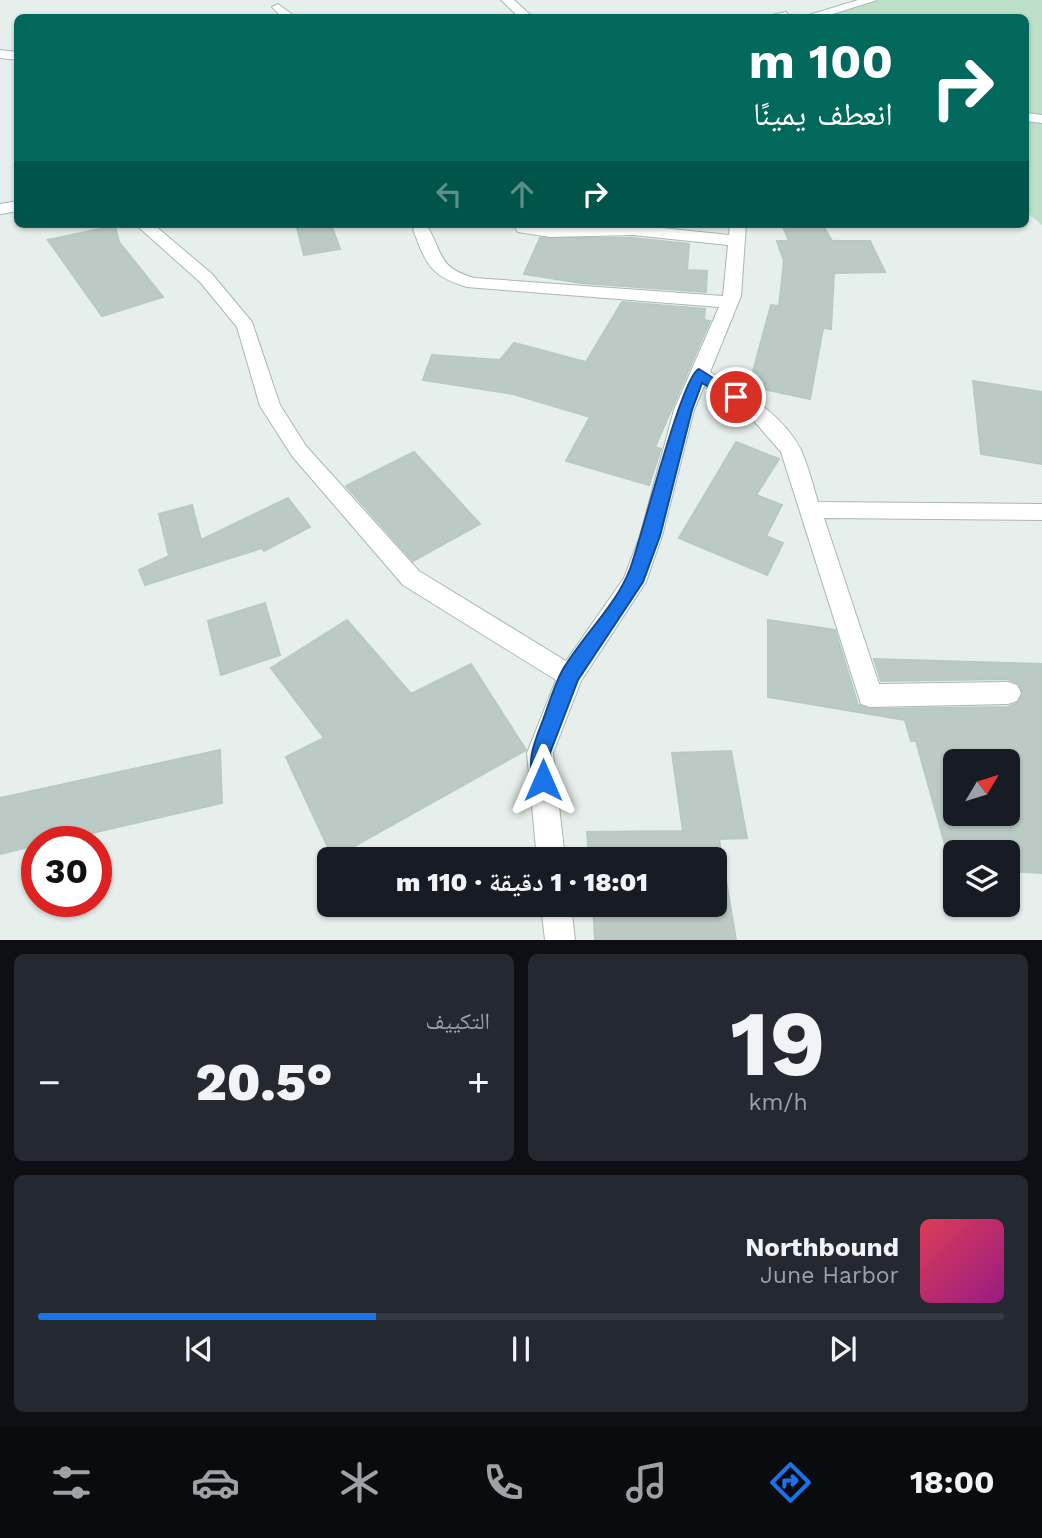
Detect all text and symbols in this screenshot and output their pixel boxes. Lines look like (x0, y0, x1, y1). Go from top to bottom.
text: 100 m (749, 32, 893, 90)
icon: right (917, 42, 1008, 133)
text: انعطف يمينًا (753, 95, 893, 133)
icon: left (430, 175, 468, 213)
icon: ahead (503, 175, 541, 213)
icon: right (576, 175, 614, 213)
pin (706, 367, 766, 427)
icon: arrive (717, 378, 755, 416)
position arrow (506, 743, 580, 817)
north arrow (943, 749, 1020, 826)
map controls (943, 749, 1020, 917)
speed limit sign: 30 (21, 826, 112, 917)
button: layers (943, 840, 1020, 917)
text: 18:01 · 1 دقيقة · 110 m (396, 867, 648, 897)
text: 19 (730, 990, 826, 1097)
text: التكييف (425, 1008, 490, 1035)
text: 20.5° (195, 1052, 333, 1113)
text: − (38, 1060, 61, 1104)
text: + (467, 1060, 490, 1104)
text: km/h (748, 1089, 808, 1116)
text: Northbound (745, 1232, 899, 1262)
text: June Harbor (760, 1262, 899, 1289)
icon: previous (180, 1330, 218, 1368)
icon: pause (502, 1330, 540, 1368)
icon: next (824, 1330, 862, 1368)
icon: filters (47, 1458, 96, 1507)
icon: car (191, 1458, 240, 1507)
icon: climate (335, 1458, 384, 1507)
icon: phone (479, 1458, 528, 1507)
icon: music (622, 1458, 671, 1507)
icon: directions (766, 1458, 815, 1507)
text: 18:00 (910, 1463, 995, 1501)

